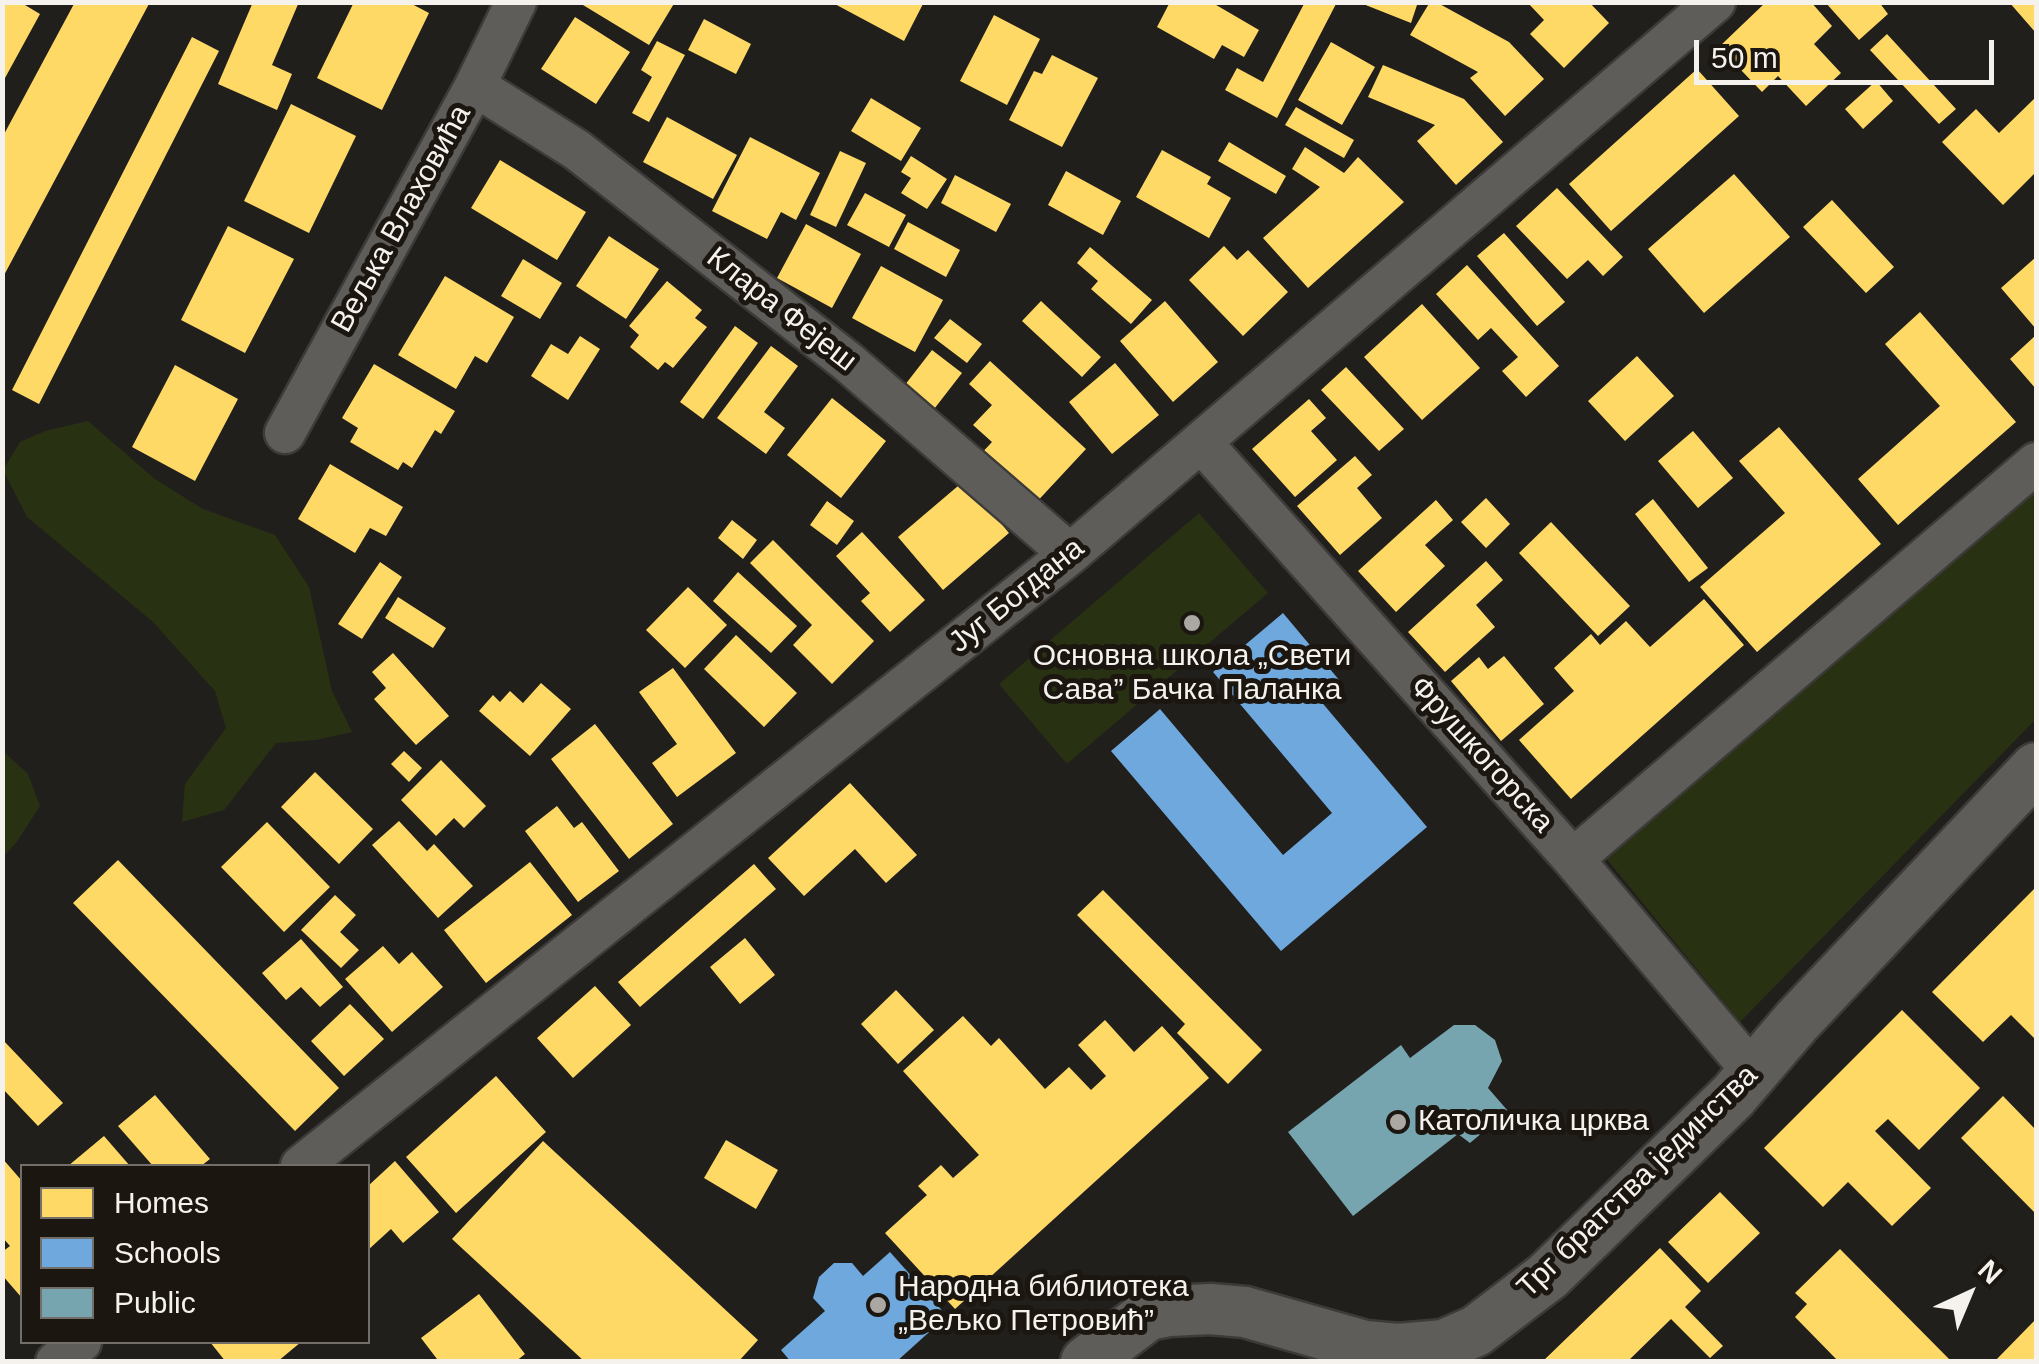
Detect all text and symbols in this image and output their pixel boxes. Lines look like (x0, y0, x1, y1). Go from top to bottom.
scale bar (1699, 20, 1999, 82)
text: 50 m (1711, 41, 1778, 74)
street label: Вељка Влаховића (325, 99, 479, 339)
street label: Клара Фејеш (699, 240, 863, 380)
street label: Југ Богдана (942, 531, 1092, 661)
marker: Основна школа „Свети Сава” Бачка Паланка (1181, 612, 1203, 634)
place label: Основна школа „Свети Сава” Бачка Паланка (1033, 639, 1351, 710)
street label: Фрушкогорска (1402, 670, 1560, 840)
street label: Трг братства јединства (1510, 1058, 1766, 1306)
place label: Католичка црква (1418, 1104, 1649, 1140)
marker: Католичка црква (1387, 1111, 1409, 1133)
legend (20, 1164, 370, 1344)
text: Homes (114, 1186, 209, 1219)
text: Schools (114, 1236, 221, 1269)
north arrow (1919, 1244, 2019, 1344)
text: N (1972, 1254, 2008, 1290)
place label: Народна библиотека „Вељко Петровић” (898, 1270, 1189, 1340)
text: Public (114, 1286, 196, 1319)
marker: Народна библиотека „Вељко Петровић” (867, 1294, 889, 1316)

